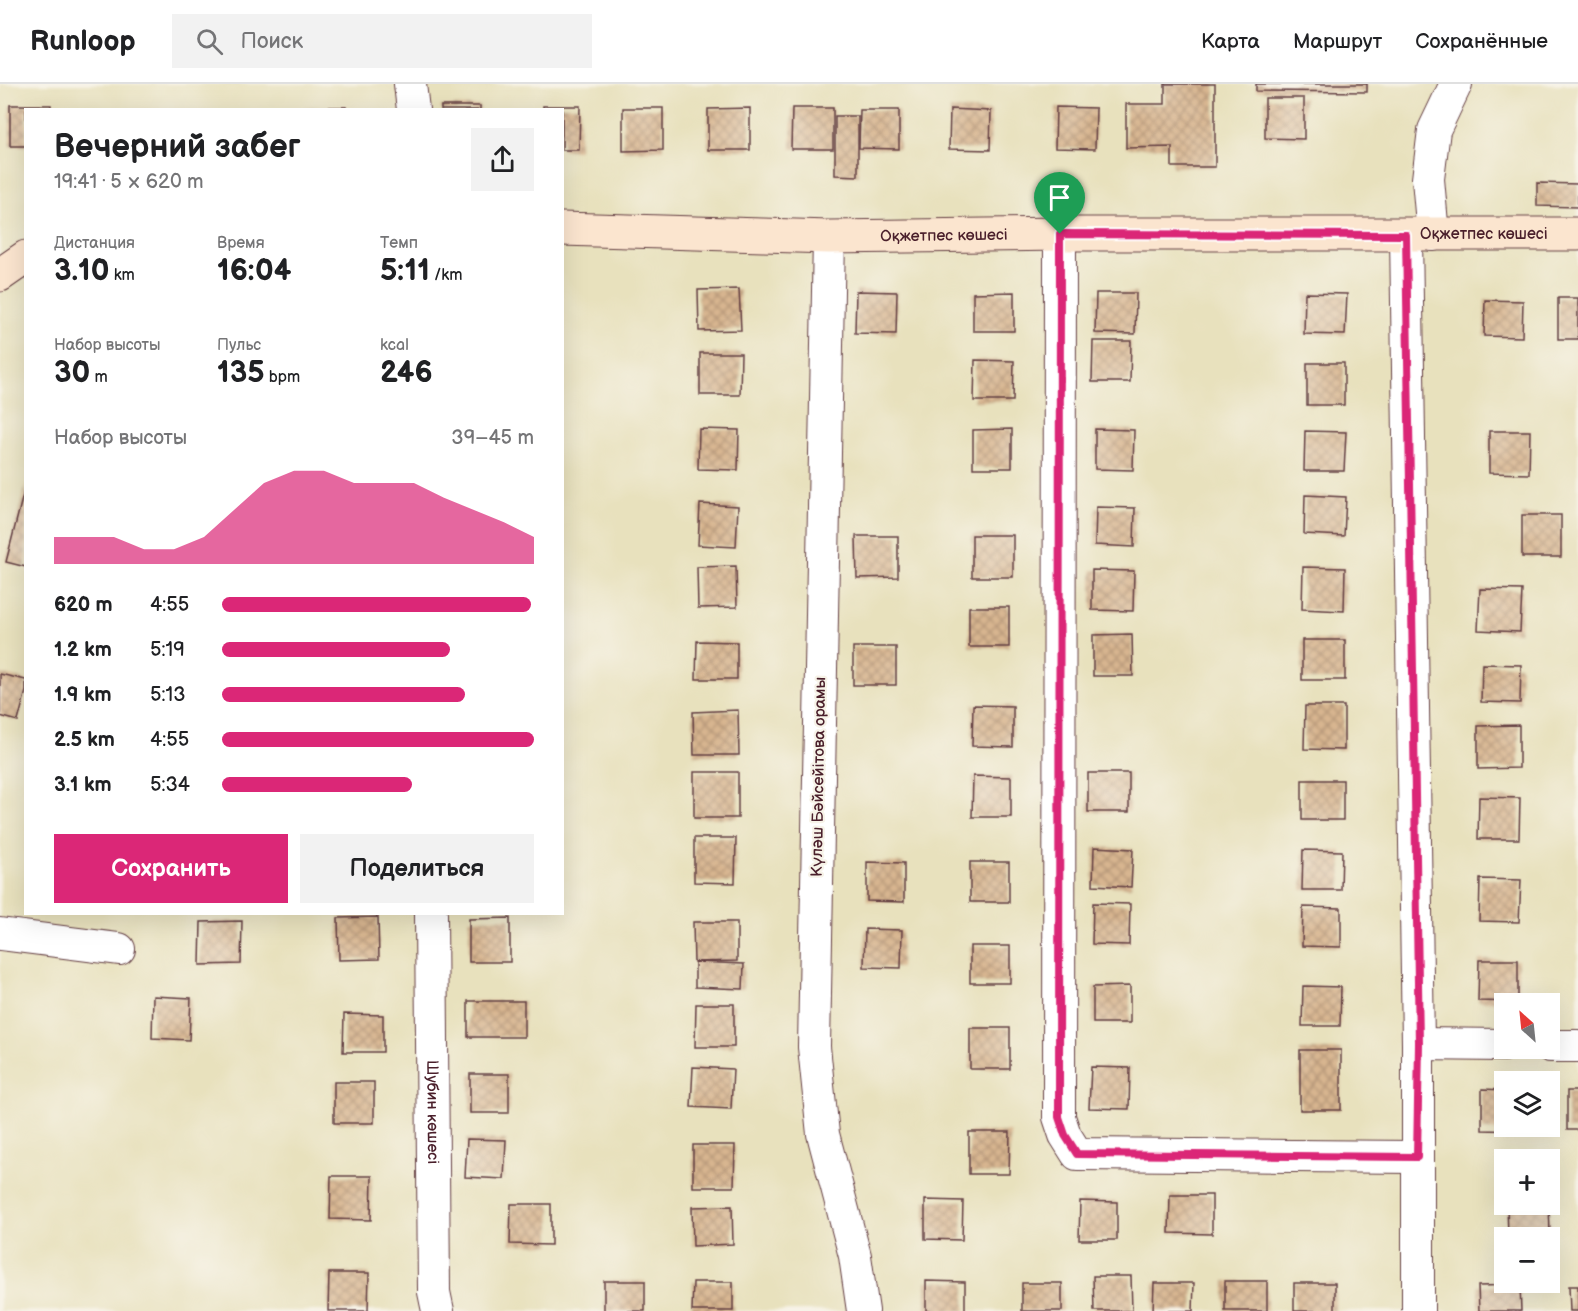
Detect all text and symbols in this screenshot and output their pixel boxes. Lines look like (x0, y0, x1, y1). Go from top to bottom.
search box (172, 14, 592, 68)
text: Runloop (30, 25, 136, 58)
icon: search (193, 25, 226, 58)
text: Поиск (241, 28, 303, 55)
text: Карта (1201, 29, 1260, 54)
text: Маршрут (1293, 29, 1382, 54)
text: Сохранённые (1415, 29, 1548, 54)
text: Вечерний забег (54, 127, 301, 167)
button: share (471, 128, 534, 191)
text: 19:41 · 5 × 620 m (54, 170, 204, 194)
pin (1034, 172, 1085, 234)
icon: arrive (1043, 181, 1076, 214)
street label: Оқжетпес көшесі (880, 225, 1008, 246)
street label: Оқжетпес көшесі (1420, 225, 1548, 244)
text: Дистанция (54, 234, 135, 253)
text: Время (217, 234, 265, 253)
text: Темп (380, 234, 418, 253)
text: 3.10 (54, 253, 109, 289)
text: 16:04 (217, 253, 291, 289)
text: 5:11 (380, 253, 430, 289)
text: km (109, 266, 135, 285)
text: /km (430, 266, 462, 285)
text: Набор высоты (54, 336, 161, 355)
text: Пульс (217, 336, 261, 355)
text: kcal (380, 336, 409, 355)
text: 30 (54, 355, 90, 391)
text: 135 (217, 355, 264, 391)
text: 246 (380, 355, 433, 391)
text: m (90, 368, 108, 387)
text: bpm (264, 368, 300, 387)
text: Набор высоты (54, 426, 187, 450)
text: 39–45 m (451, 426, 534, 450)
text: 620 m (54, 593, 113, 617)
text: 4:55 (150, 593, 189, 617)
text: 1.2 km (54, 638, 112, 662)
text: 5:19 (150, 638, 185, 662)
street label: Күләш Бәйсейітова орамы (808, 677, 830, 877)
text: 1.9 km (54, 683, 111, 707)
text: 5:13 (150, 683, 186, 707)
text: 2.5 km (54, 728, 115, 752)
text: 4:55 (150, 728, 189, 752)
text: 3.1 km (54, 773, 111, 797)
text: 5:34 (150, 773, 190, 797)
button: Сохранить (54, 834, 288, 903)
button: Поделиться (300, 834, 534, 903)
north arrow (1494, 993, 1560, 1059)
map controls (1494, 993, 1560, 1293)
street label: Шубин көшесі (423, 1060, 442, 1164)
button: layers (1494, 1071, 1560, 1137)
button: + (1494, 1149, 1560, 1215)
button: − (1494, 1227, 1560, 1293)

